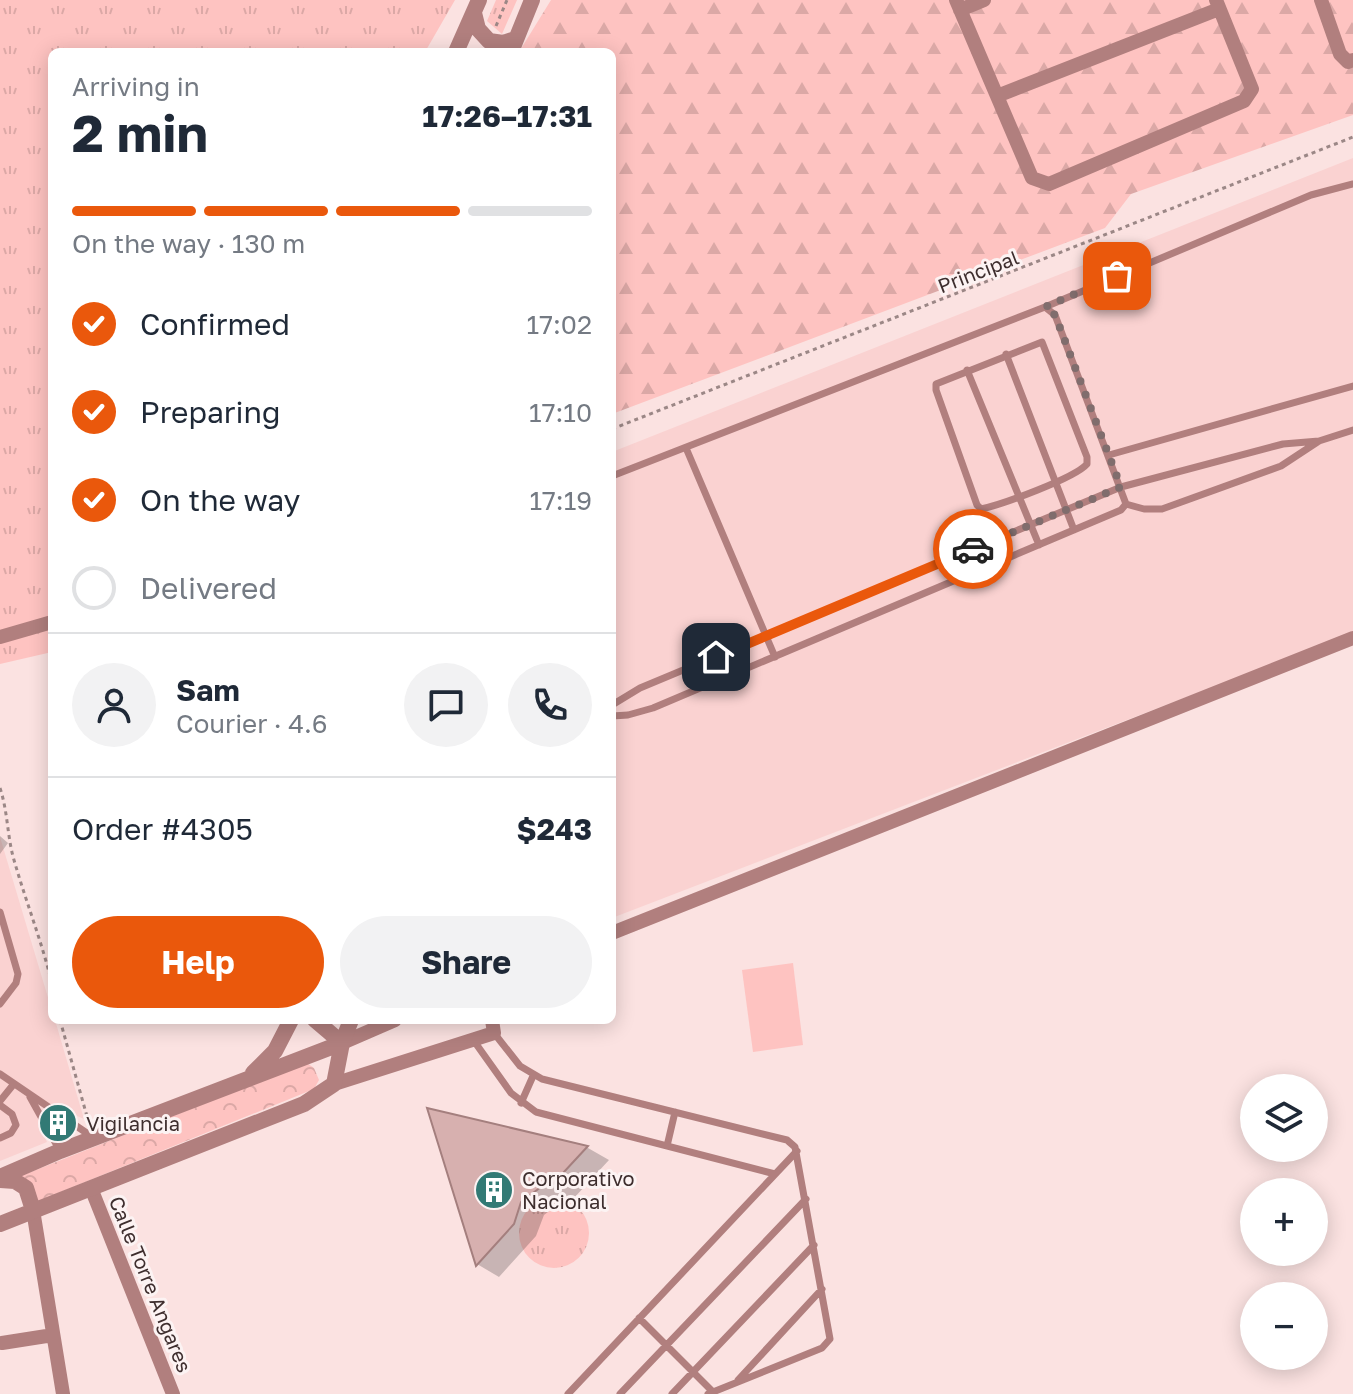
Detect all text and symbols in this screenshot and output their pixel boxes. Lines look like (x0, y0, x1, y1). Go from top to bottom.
text: Arriving in (72, 71, 200, 102)
text: 17:26–17:31 (422, 98, 592, 134)
text: 2 min (72, 101, 208, 163)
text: On the way · 130 m (72, 228, 305, 259)
pin (1083, 242, 1151, 310)
street label: Principal (934, 245, 1022, 297)
icon: bag (1095, 254, 1139, 298)
icon: check (72, 302, 116, 346)
text: Confirmed (140, 306, 290, 342)
text: 17:02 (527, 309, 592, 340)
icon: check (72, 390, 116, 434)
text: Preparing (140, 394, 281, 430)
text: 17:10 (529, 397, 592, 428)
icon: check (72, 478, 116, 522)
text: On the way (140, 482, 300, 518)
text: 17:19 (529, 485, 592, 516)
courier (933, 509, 1013, 589)
icon: car (951, 527, 995, 571)
text: Delivered (140, 570, 277, 606)
pin (682, 623, 750, 691)
icon: home (694, 635, 738, 679)
button: person (72, 663, 156, 747)
button: chat (404, 663, 488, 747)
button: phone (508, 663, 592, 747)
text: Sam (176, 672, 240, 708)
text: Courier · 4.6 (176, 708, 328, 739)
text: Order #4305 (72, 811, 253, 847)
text: $243 (517, 811, 592, 847)
button: Help (72, 916, 324, 1008)
button: Share (340, 916, 592, 1008)
map controls (1240, 1074, 1328, 1370)
button: layers (1240, 1074, 1328, 1162)
building icon: Vigilancia (37, 1102, 79, 1144)
place label: Vigilancia (86, 1111, 180, 1135)
place label: Corporativo Nacional (522, 1166, 635, 1213)
building icon: Corporativo Nacional (473, 1169, 515, 1211)
button: + (1240, 1178, 1328, 1266)
street label: Calle Torre Angares (105, 1192, 197, 1376)
button: − (1240, 1282, 1328, 1370)

